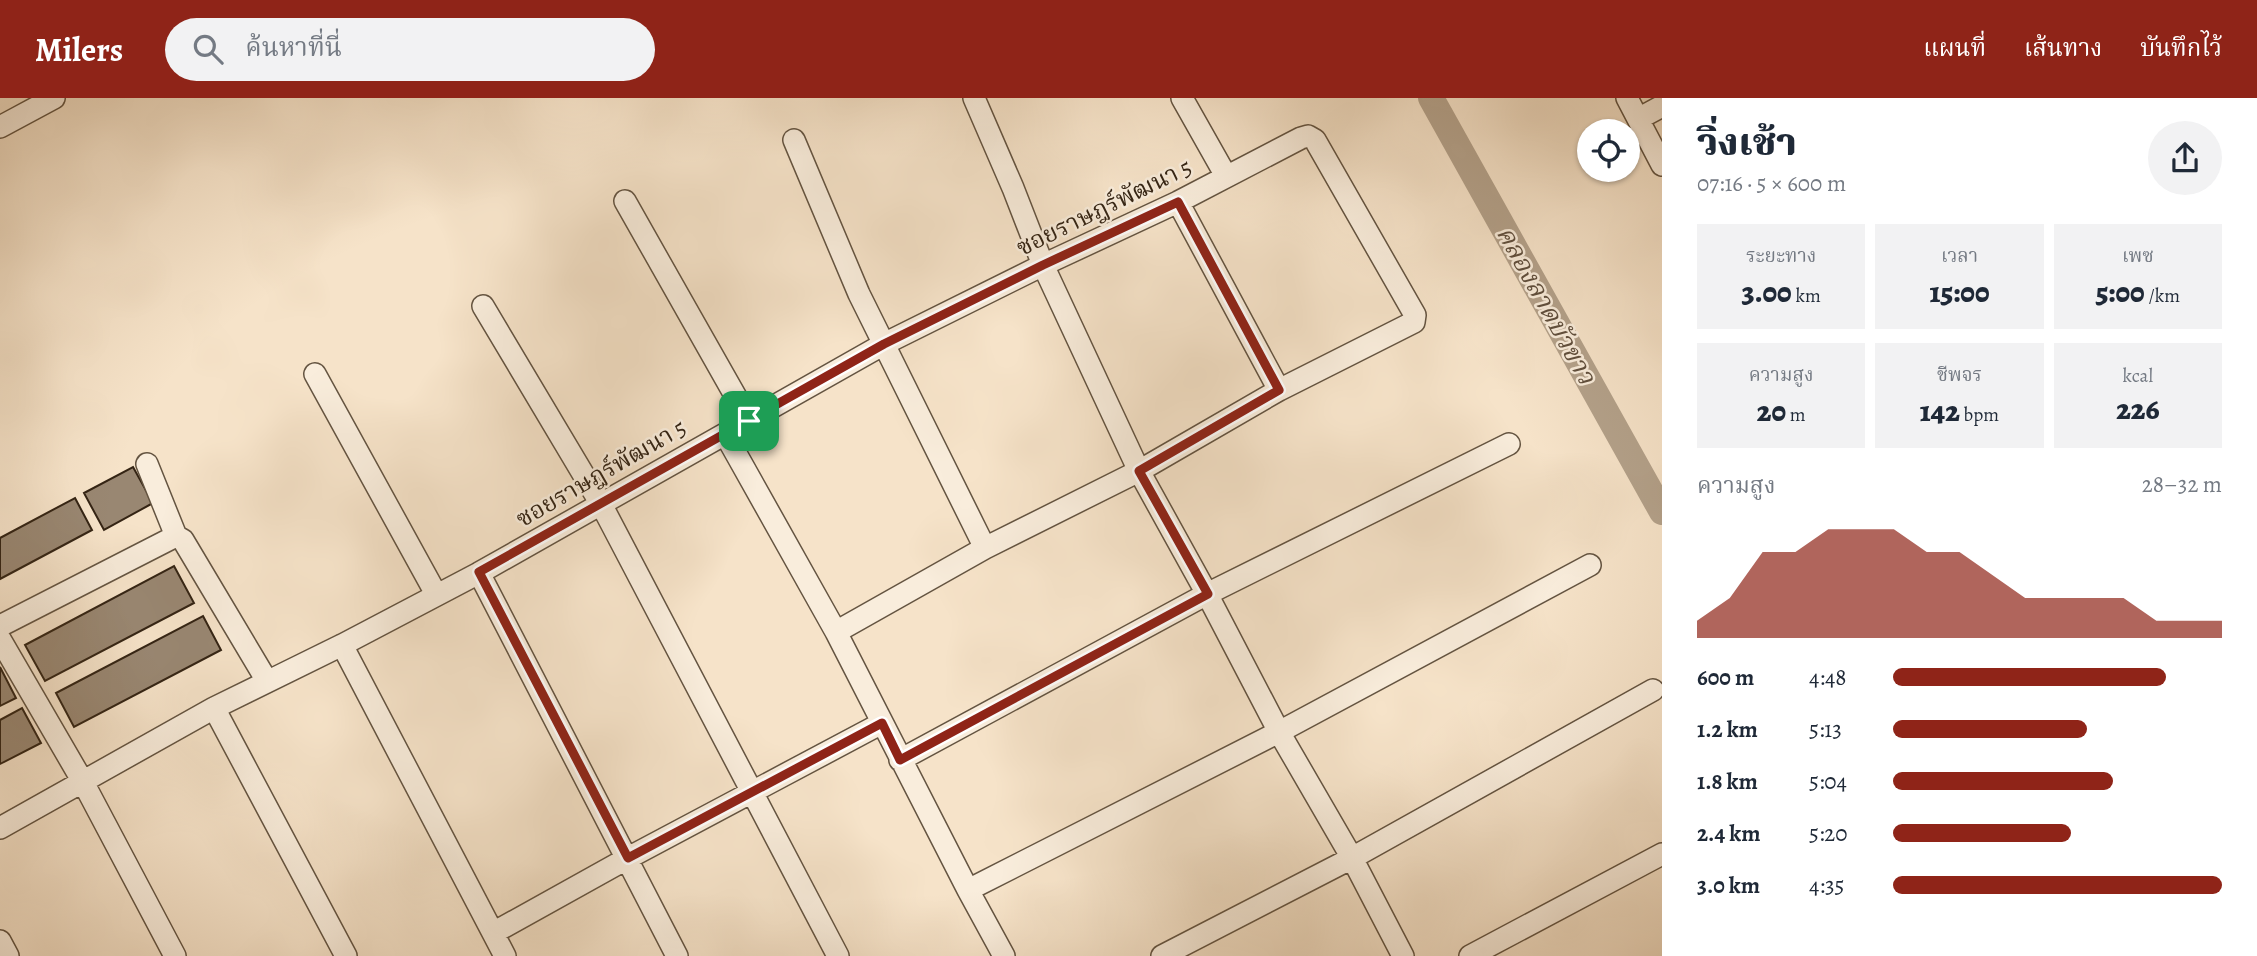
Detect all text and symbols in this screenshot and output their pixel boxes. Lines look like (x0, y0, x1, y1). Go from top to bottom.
search box (165, 18, 655, 81)
text: Milers (35, 27, 123, 72)
icon: search (189, 30, 227, 68)
text: ค้นหาที่นี่ (245, 30, 342, 65)
text: แผนที่ (1923, 32, 1986, 64)
text: เส้นทาง (2024, 32, 2102, 64)
text: บันทึกไว้ (2140, 32, 2222, 64)
text: วิ่งเช้า (1697, 116, 1797, 168)
map controls (1577, 119, 1640, 182)
button: locate (1577, 119, 1640, 182)
button: share (2148, 121, 2222, 195)
street label: ซอยราษฎร์พัฒนา 5 (1011, 151, 1197, 263)
text: 07:16 · 5 × 600 m (1697, 168, 1846, 199)
water label: คลองลาดบัวขาว (1488, 220, 1605, 392)
text: ระยะทาง (1746, 243, 1816, 269)
text: เวลา (1941, 243, 1978, 269)
text: เพซ (2122, 243, 2154, 269)
text: 3.00 (1742, 272, 1792, 312)
text: 15:00 (1929, 272, 1990, 312)
text: 5:00 (2096, 272, 2145, 312)
text: km (1792, 283, 1821, 309)
text: /km (2145, 283, 2180, 309)
text: ความสูง (1749, 362, 1814, 388)
text: ชีพจร (1937, 362, 1982, 388)
text: kcal (2123, 363, 2153, 389)
text: 226 (2116, 389, 2160, 429)
pin (719, 391, 779, 451)
text: 20 (1757, 391, 1786, 431)
text: 142 (1920, 391, 1960, 431)
icon: arrive (730, 402, 768, 440)
text: m (1786, 402, 1806, 428)
text: bpm (1960, 402, 1999, 428)
street label: ซอยราษฎร์พัฒนา 5 (510, 411, 692, 535)
text: 28–32 m (2142, 469, 2222, 500)
text: ความสูง (1697, 470, 1775, 501)
text: 600 m (1697, 662, 1754, 693)
text: 4:48 (1809, 662, 1846, 693)
text: 1.2 km (1697, 714, 1758, 745)
text: 5:13 (1809, 714, 1842, 745)
text: 1.8 km (1697, 766, 1758, 797)
text: 5:04 (1809, 766, 1847, 797)
text: 2.4 km (1697, 818, 1760, 849)
text: 5:20 (1809, 818, 1848, 849)
text: 3.0 km (1697, 870, 1760, 901)
text: 4:35 (1809, 870, 1844, 901)

